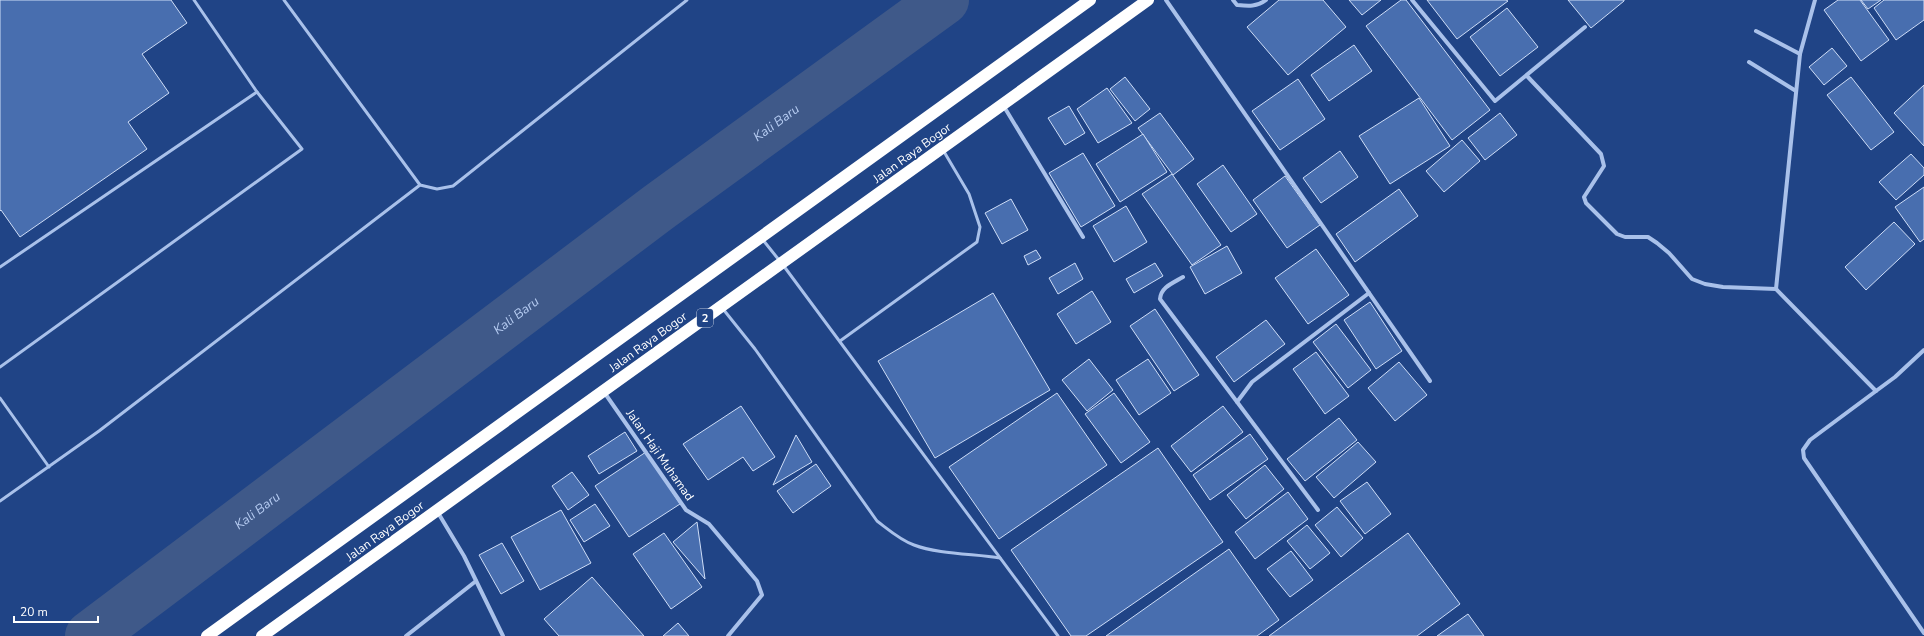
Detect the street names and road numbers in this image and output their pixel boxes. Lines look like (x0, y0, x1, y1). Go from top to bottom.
street label: Jalan Raya Bogor (869, 119, 955, 187)
street label: Jalan Raya Bogor (605, 308, 691, 376)
road number: 2 (697, 309, 713, 327)
street label: Jalan Haji Muhamad (622, 405, 698, 504)
street label: Jalan Raya Bogor (342, 497, 428, 565)

